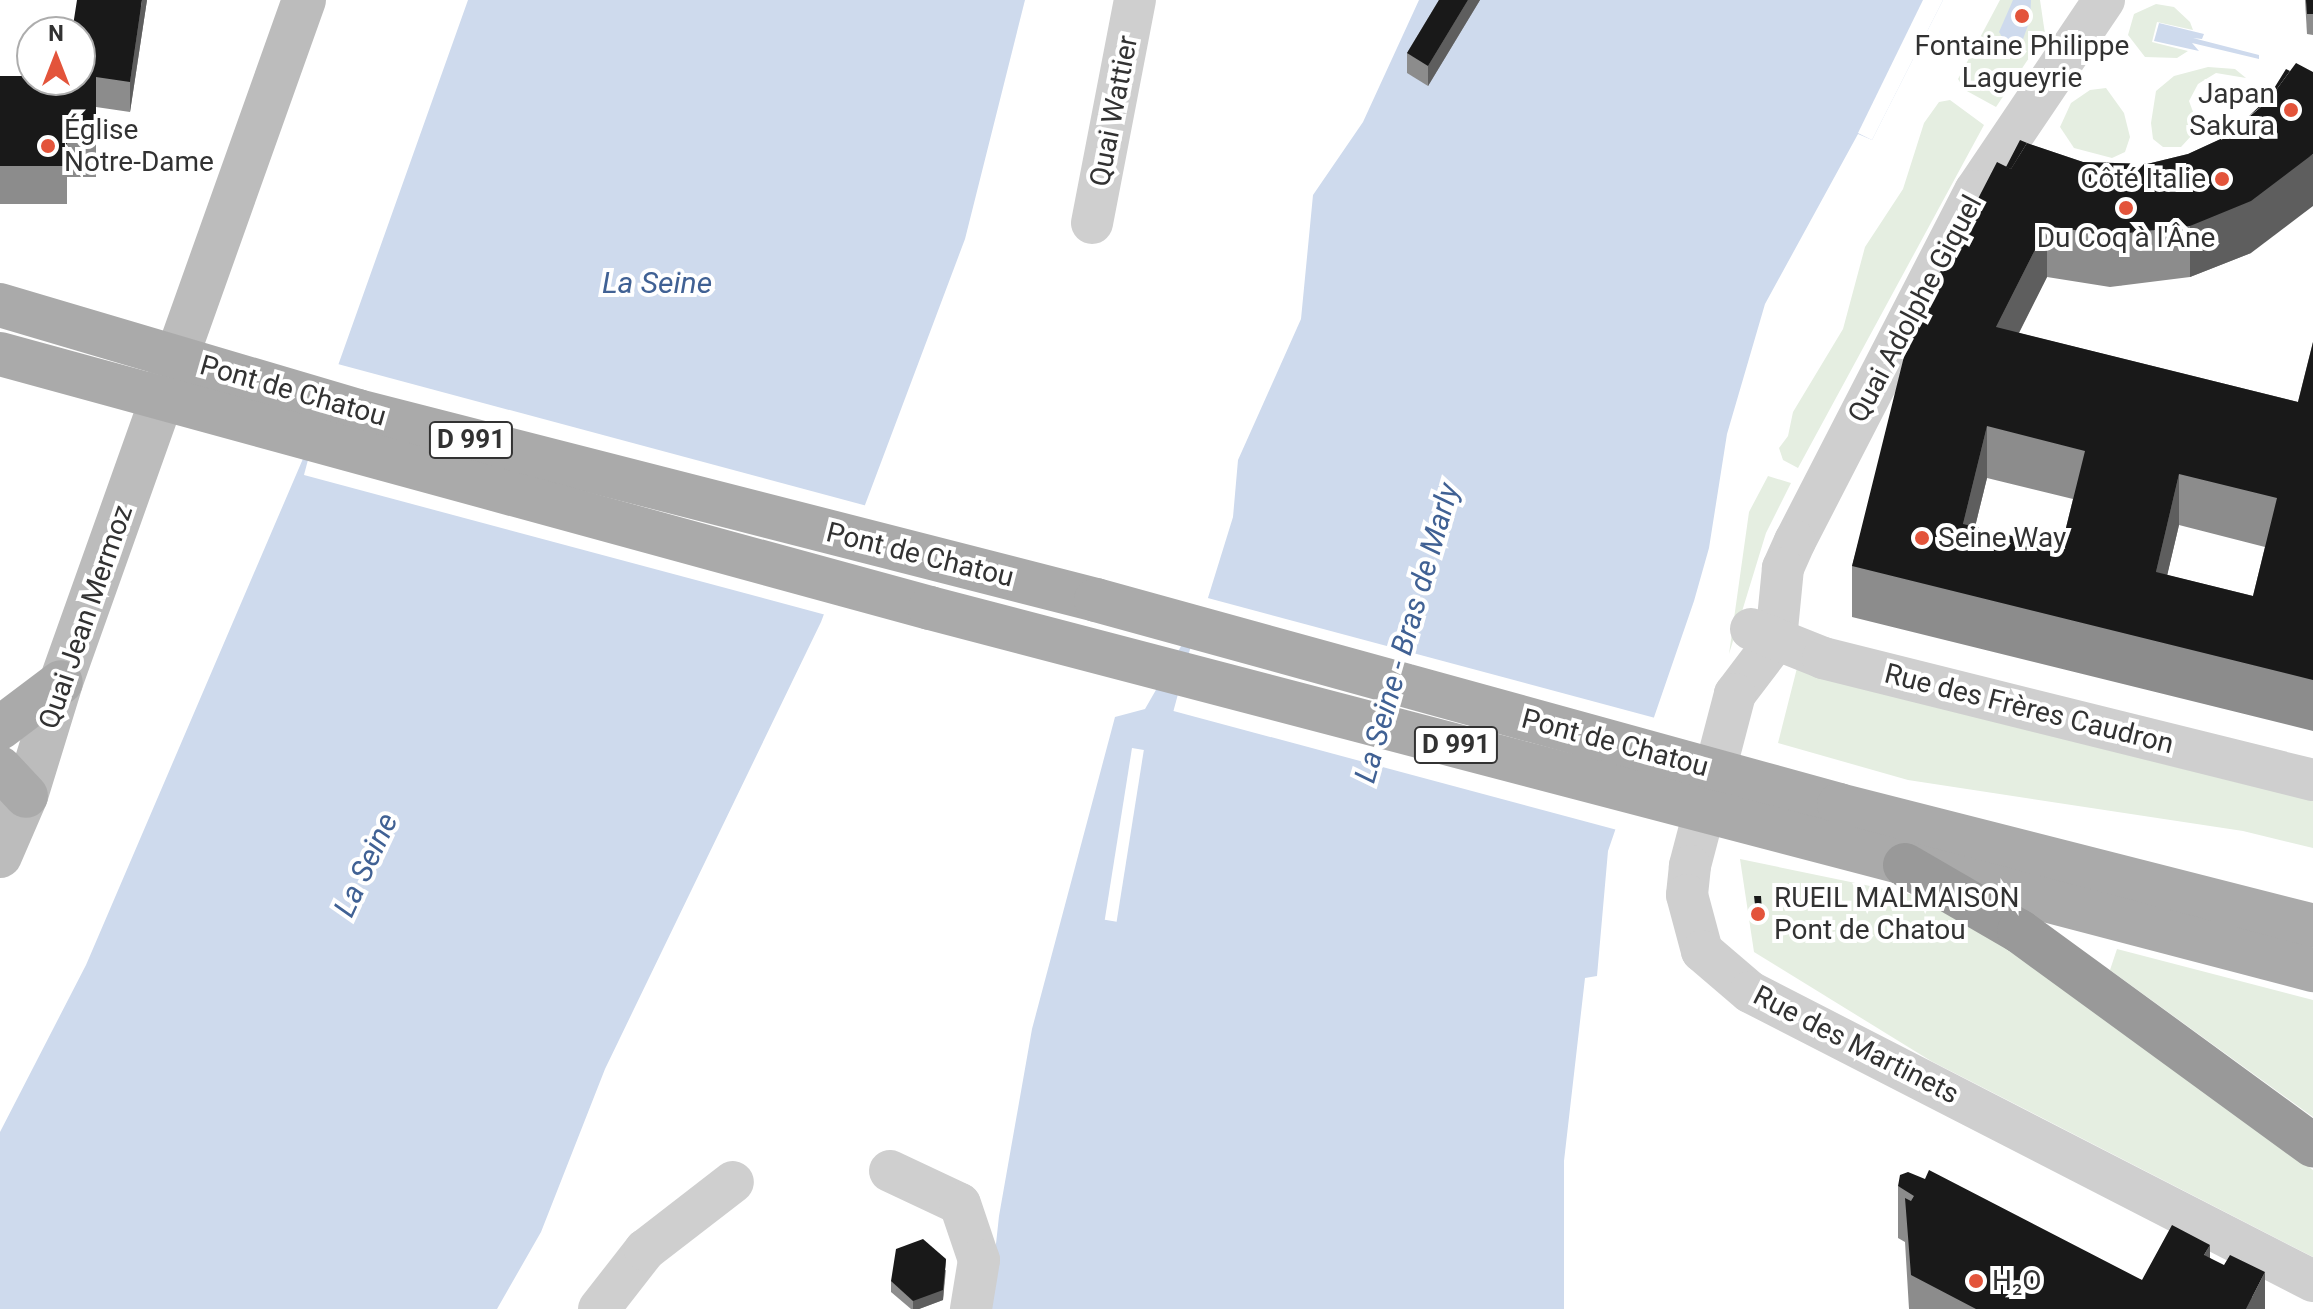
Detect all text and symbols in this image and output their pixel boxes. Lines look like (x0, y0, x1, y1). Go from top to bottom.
marker: Fontaine Philippe Lagueyrie (2013, 7, 2031, 25)
north arrow (16, 16, 96, 96)
text: N (48, 21, 64, 46)
place label: Fontaine Philippe Lagueyrie (1915, 29, 2129, 95)
street label: Quai Wattier (1083, 33, 1145, 189)
place label: Japan Sakura (2189, 77, 2275, 143)
marker: Japan Sakura (2282, 101, 2300, 119)
place label: Église Notre-Dame (64, 113, 214, 179)
marker: Église Notre-Dame (39, 137, 57, 155)
place label: Côté Italie (2080, 162, 2206, 196)
marker: Côté Italie (2213, 170, 2231, 188)
street label: Quai Adolphe Giquel (1841, 190, 1989, 428)
marker: Du Coq à l'Âne (2117, 199, 2135, 217)
place label: Du Coq à l'Âne (2037, 221, 2215, 255)
water label: La Seine (602, 265, 712, 301)
street label: Pont de Chatou (196, 348, 390, 434)
road number: D 991 (427, 418, 515, 462)
water label: La Seine - Bras de Marly (1347, 479, 1467, 787)
street label: Quai Jean Mermoz (32, 501, 140, 733)
street label: Pont de Chatou (823, 516, 1017, 594)
place label: Seine Way (1938, 521, 2066, 555)
marker: Seine Way (1913, 529, 1931, 547)
street label: Rue des Frères Caudron (1881, 657, 2177, 761)
street label: Pont de Chatou (1518, 702, 1712, 784)
road number: D 991 (1412, 723, 1500, 767)
water label: La Seine (326, 807, 406, 923)
place label: RUEIL MALMAISON Pont de Chatou (1774, 881, 2019, 947)
marker: RUEIL MALMAISON Pont de Chatou (1749, 905, 1767, 923)
street label: Rue des Martinets (1748, 979, 1964, 1111)
place label: H₂O (1992, 1264, 2042, 1298)
marker: H₂O (1967, 1272, 1985, 1290)

